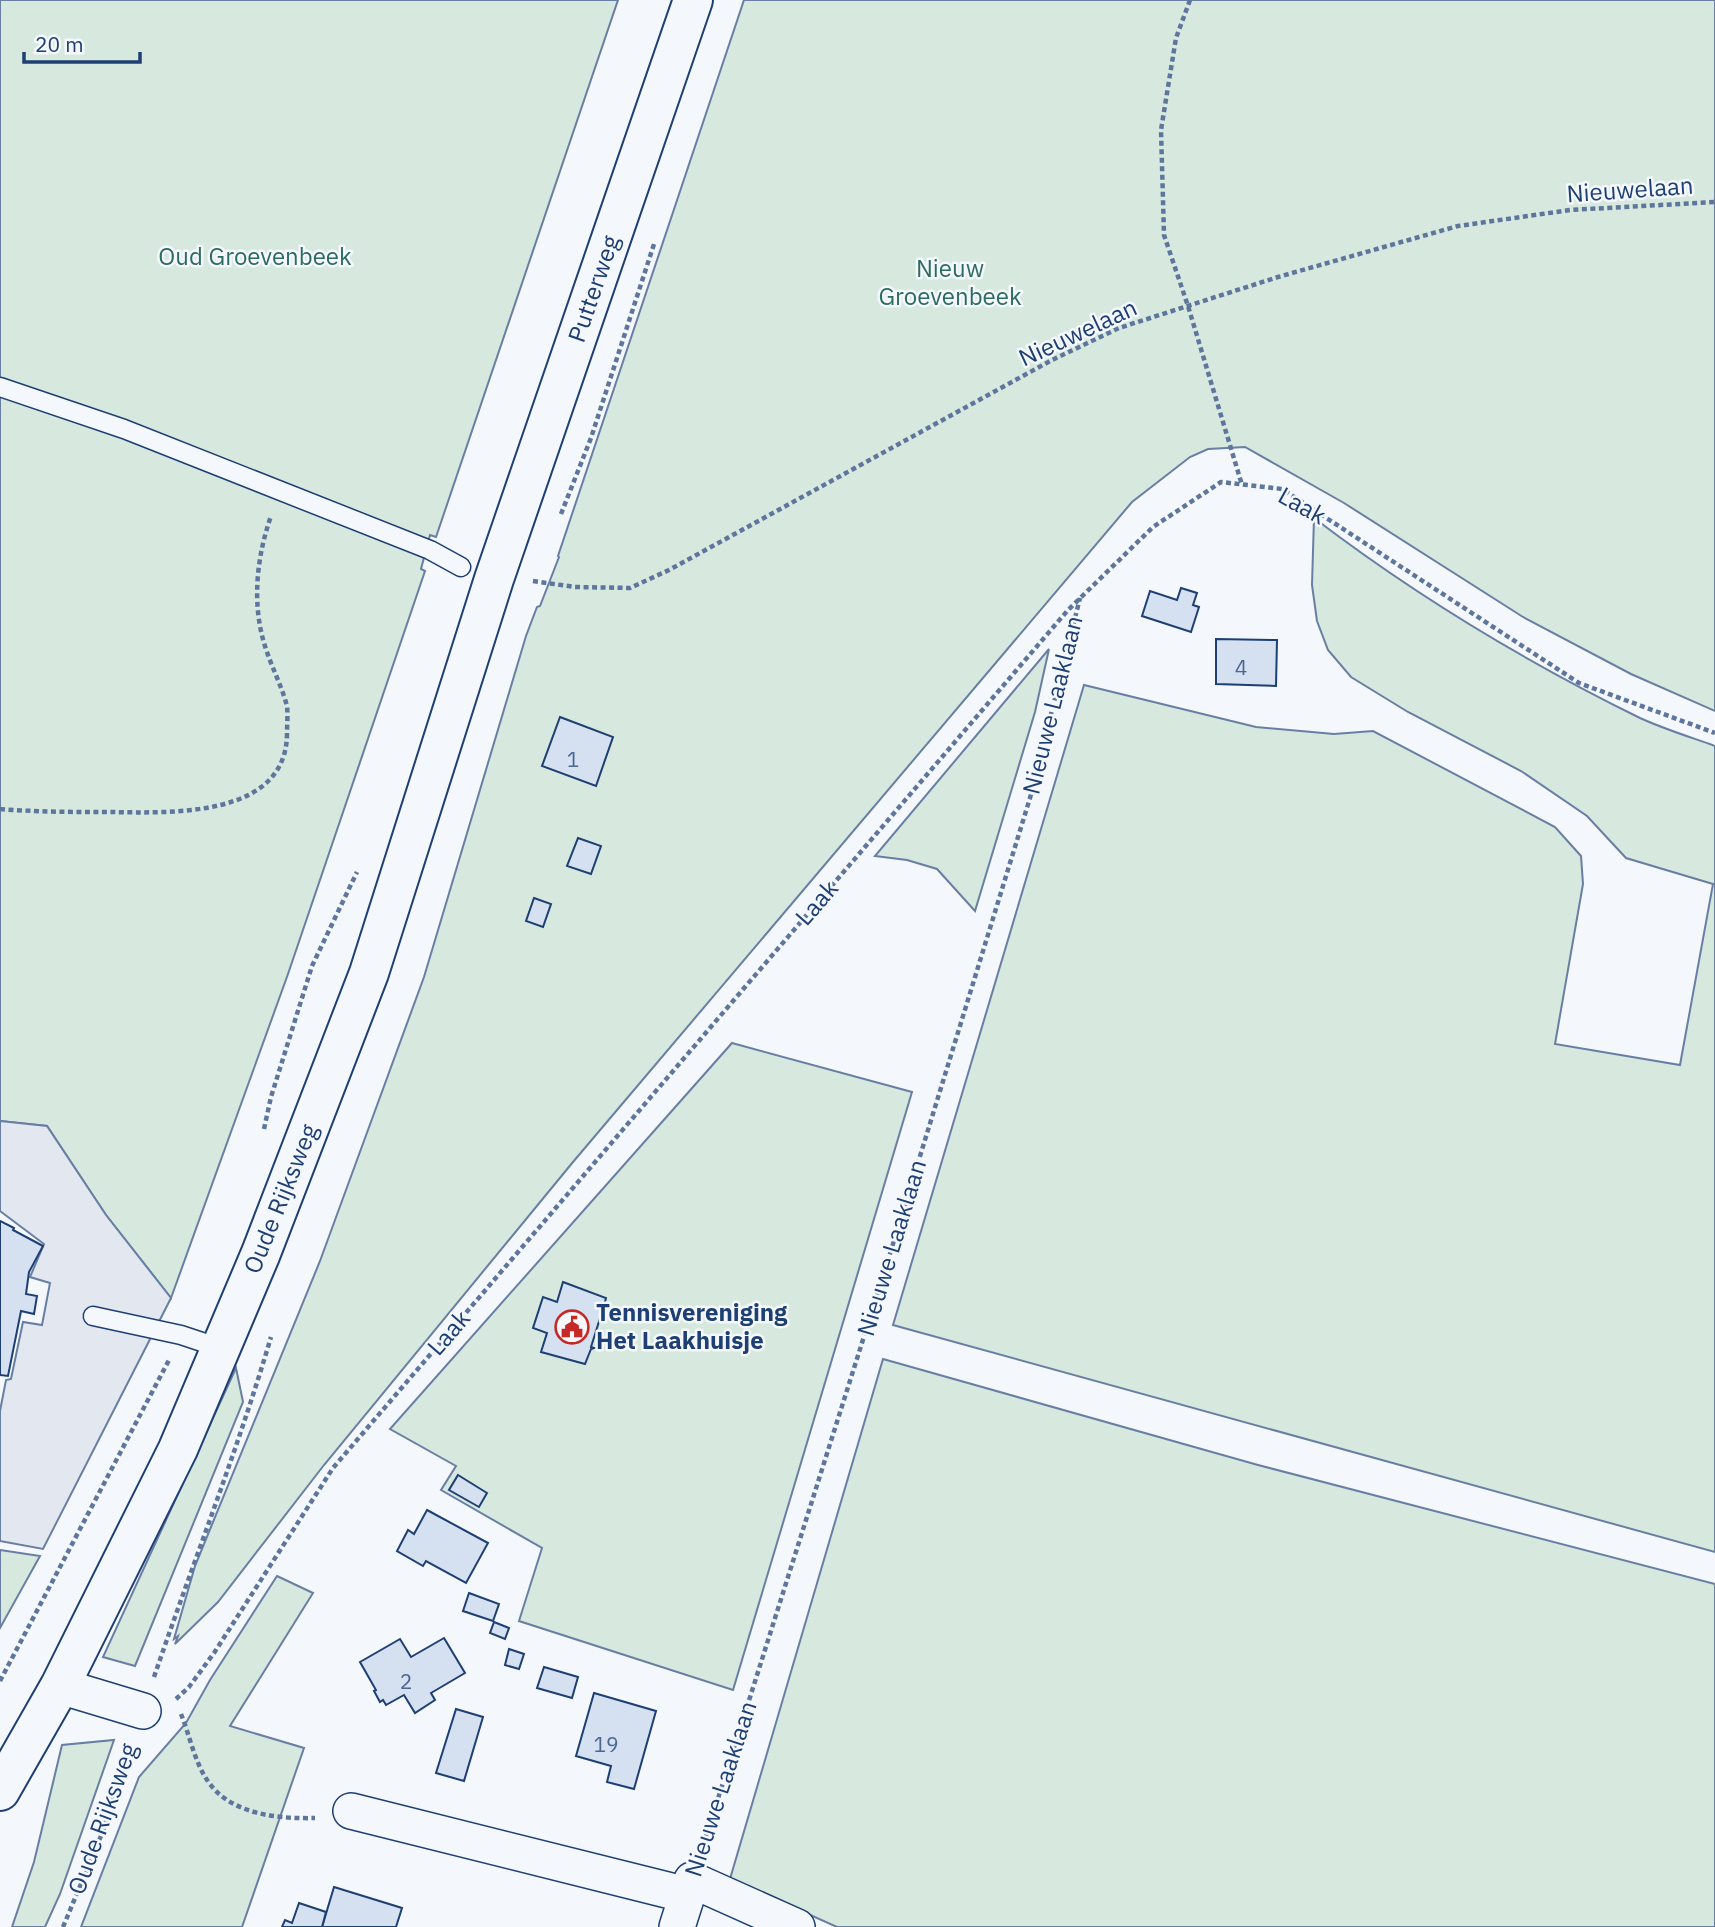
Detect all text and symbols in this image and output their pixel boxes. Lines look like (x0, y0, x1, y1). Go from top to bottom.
scale bar (24, 21, 140, 65)
text: 20 m (35, 30, 84, 58)
street label: Nieuwelaan (1565, 169, 1694, 209)
street label: Putterweg (560, 231, 626, 346)
park label: Oud Groevenbeek (158, 240, 352, 272)
park label: Nieuw Groevenbeek (878, 252, 1022, 312)
street label: Nieuwelaan (1013, 291, 1142, 373)
street label: Laak (1273, 479, 1333, 531)
street label: Nieuwe Laaklaan (1014, 612, 1090, 797)
house number: 4 (1235, 653, 1247, 681)
house number: 1 (567, 745, 579, 773)
street label: Laak (788, 873, 845, 932)
street label: Oude Rijksweg (235, 1119, 325, 1278)
street label: Nieuwe Laaklaan (849, 1156, 933, 1340)
place label: Tennisvereniging Het Laakhuisje (596, 1296, 788, 1356)
street label: Laak (420, 1303, 477, 1362)
public building icon: Tennisvereniging Het Laakhuisje (553, 1308, 591, 1346)
house number: 2 (400, 1667, 412, 1695)
street label: Nieuwe Laaklaan (677, 1697, 764, 1881)
house number: 19 (593, 1730, 619, 1758)
street label: Oude Rijksweg (60, 1738, 144, 1899)

